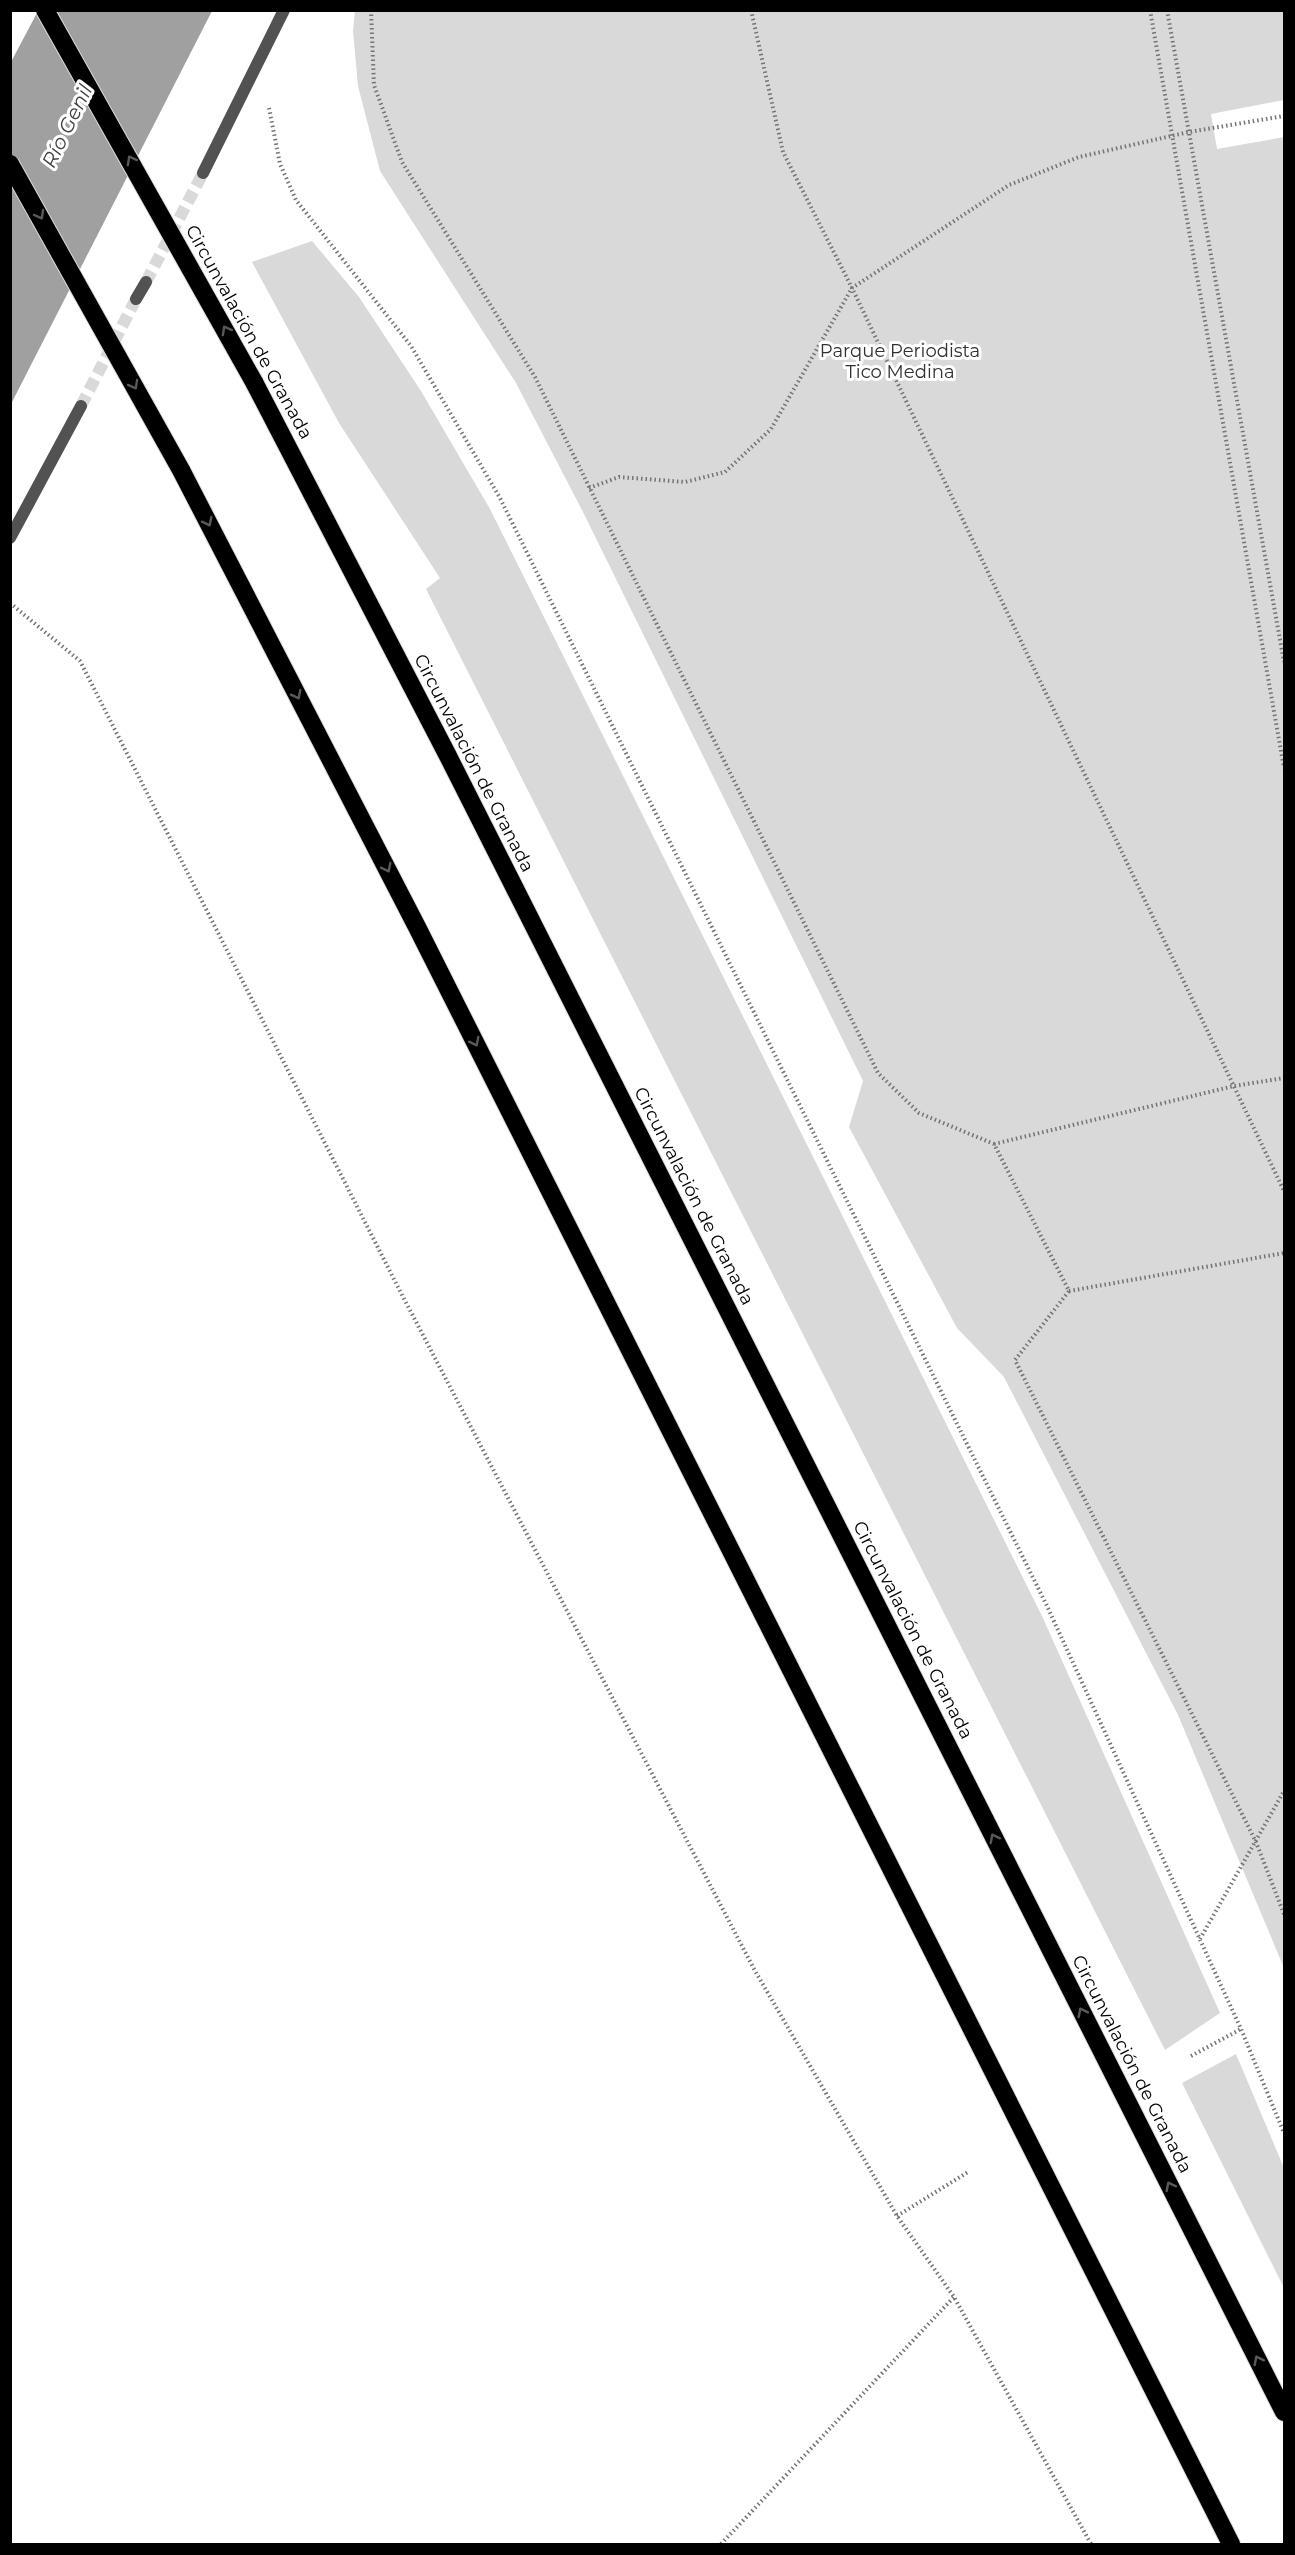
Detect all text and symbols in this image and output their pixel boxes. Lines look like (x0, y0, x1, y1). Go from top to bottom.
water label: Río Genil (37, 80, 98, 171)
one-way arrow (127, 156, 138, 166)
one-way arrow (33, 209, 44, 219)
street label: Circunvalación de Granada (181, 221, 317, 443)
one-way arrow (222, 326, 233, 337)
park label: Parque Periodista Tico Medina (820, 340, 980, 383)
one-way arrow (127, 379, 138, 390)
one-way arrow (201, 515, 212, 526)
street label: Circunvalación de Granada (409, 650, 539, 876)
one-way arrow (290, 689, 301, 699)
one-way arrow (379, 862, 391, 873)
one-way arrow (468, 1036, 479, 1047)
street label: Circunvalación de Granada (629, 1083, 759, 1309)
street label: Circunvalación de Granada (848, 1517, 978, 1743)
one-way arrow (990, 1833, 1002, 1844)
street label: Circunvalación de Granada (1067, 1951, 1197, 2177)
one-way arrow (1078, 2007, 1089, 2018)
one-way arrow (1166, 2181, 1177, 2192)
one-way arrow (1254, 2355, 1265, 2366)

